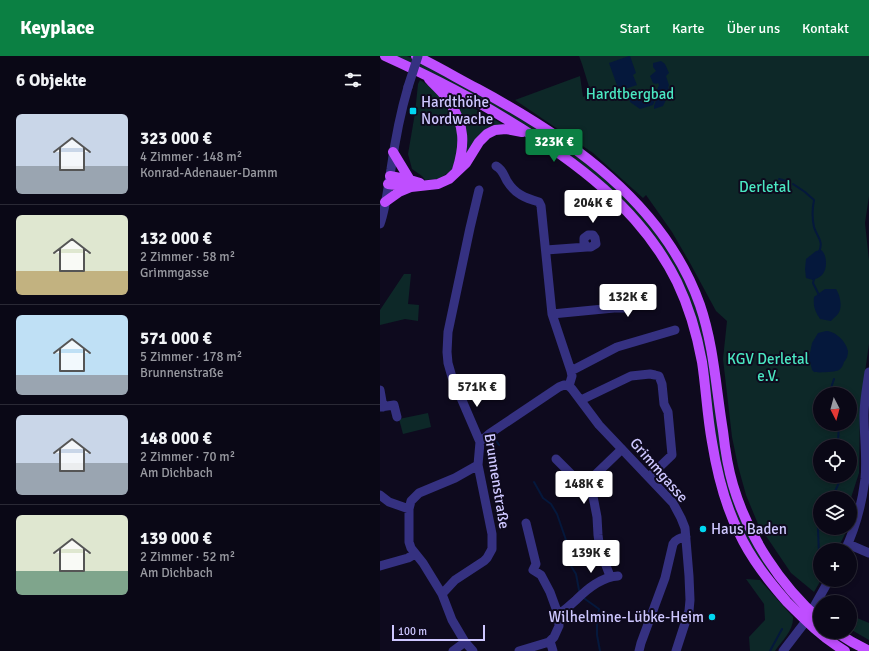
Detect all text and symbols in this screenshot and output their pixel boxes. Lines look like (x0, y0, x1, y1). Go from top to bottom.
text: Keyplace (20, 16, 95, 40)
text: Start (620, 20, 650, 37)
text: Karte (672, 20, 705, 37)
text: Über uns (727, 20, 780, 37)
text: Kontakt (802, 20, 849, 37)
icon: filters (342, 69, 364, 91)
text: 6 Objekte (16, 70, 87, 91)
park label: Hardtbergbad (586, 85, 674, 103)
place label: Hardthöhe Nordwache (421, 93, 493, 128)
marker: Hardthöhe Nordwache (408, 106, 418, 116)
text: 323 000 € (140, 128, 212, 149)
pin: 323K € (521, 129, 587, 163)
icon: home (48, 130, 96, 178)
text: 323K € (534, 134, 574, 150)
text: 4 Zimmer · 148 m² (140, 149, 242, 165)
text: Konrad-Adenauer-Damm (140, 165, 278, 181)
park label: Derletal (739, 178, 791, 196)
pin: 204K € (560, 190, 626, 224)
text: 204K € (573, 195, 613, 211)
text: 132 000 € (140, 228, 212, 249)
icon: home (48, 231, 96, 279)
text: 2 Zimmer · 58 m² (140, 249, 235, 265)
text: Grimmgasse (140, 265, 209, 281)
pin: 132K € (595, 284, 661, 318)
text: 132K € (608, 289, 648, 305)
text: 571 000 € (140, 328, 212, 349)
icon: home (48, 331, 96, 379)
text: 5 Zimmer · 178 m² (140, 349, 242, 365)
park label: KGV Derletal e.V. (727, 350, 809, 385)
text: Brunnenstraße (140, 365, 224, 381)
pin: 571K € (444, 374, 510, 408)
text: 571K € (457, 379, 497, 395)
north arrow (813, 387, 857, 431)
map controls (813, 387, 857, 639)
text: 148 000 € (140, 428, 212, 449)
icon: home (48, 431, 96, 479)
street label: Brunnenstraße (481, 432, 513, 530)
street label: Grimmgasse (626, 434, 692, 506)
button: locate (813, 439, 857, 483)
text: 2 Zimmer · 70 m² (140, 449, 235, 465)
text: Am Dichbach (140, 465, 213, 481)
pin: 148K € (551, 471, 617, 505)
text: 148K € (564, 476, 604, 492)
button: layers (813, 491, 857, 535)
place label: Haus Baden (711, 520, 787, 538)
marker: Haus Baden (698, 524, 708, 534)
text: 139 000 € (140, 528, 212, 549)
icon: home (48, 531, 96, 579)
pin: 139K € (558, 540, 624, 574)
button: + (813, 543, 857, 587)
text: 139K € (571, 545, 611, 561)
text: 2 Zimmer · 52 m² (140, 549, 235, 565)
text: Am Dichbach (140, 565, 213, 581)
button: − (813, 595, 857, 639)
place label: Wilhelmine-Lübke-Heim (549, 608, 704, 626)
marker: Wilhelmine-Lübke-Heim (707, 612, 717, 622)
scale bar (392, 623, 485, 642)
text: 100 m (398, 625, 427, 638)

